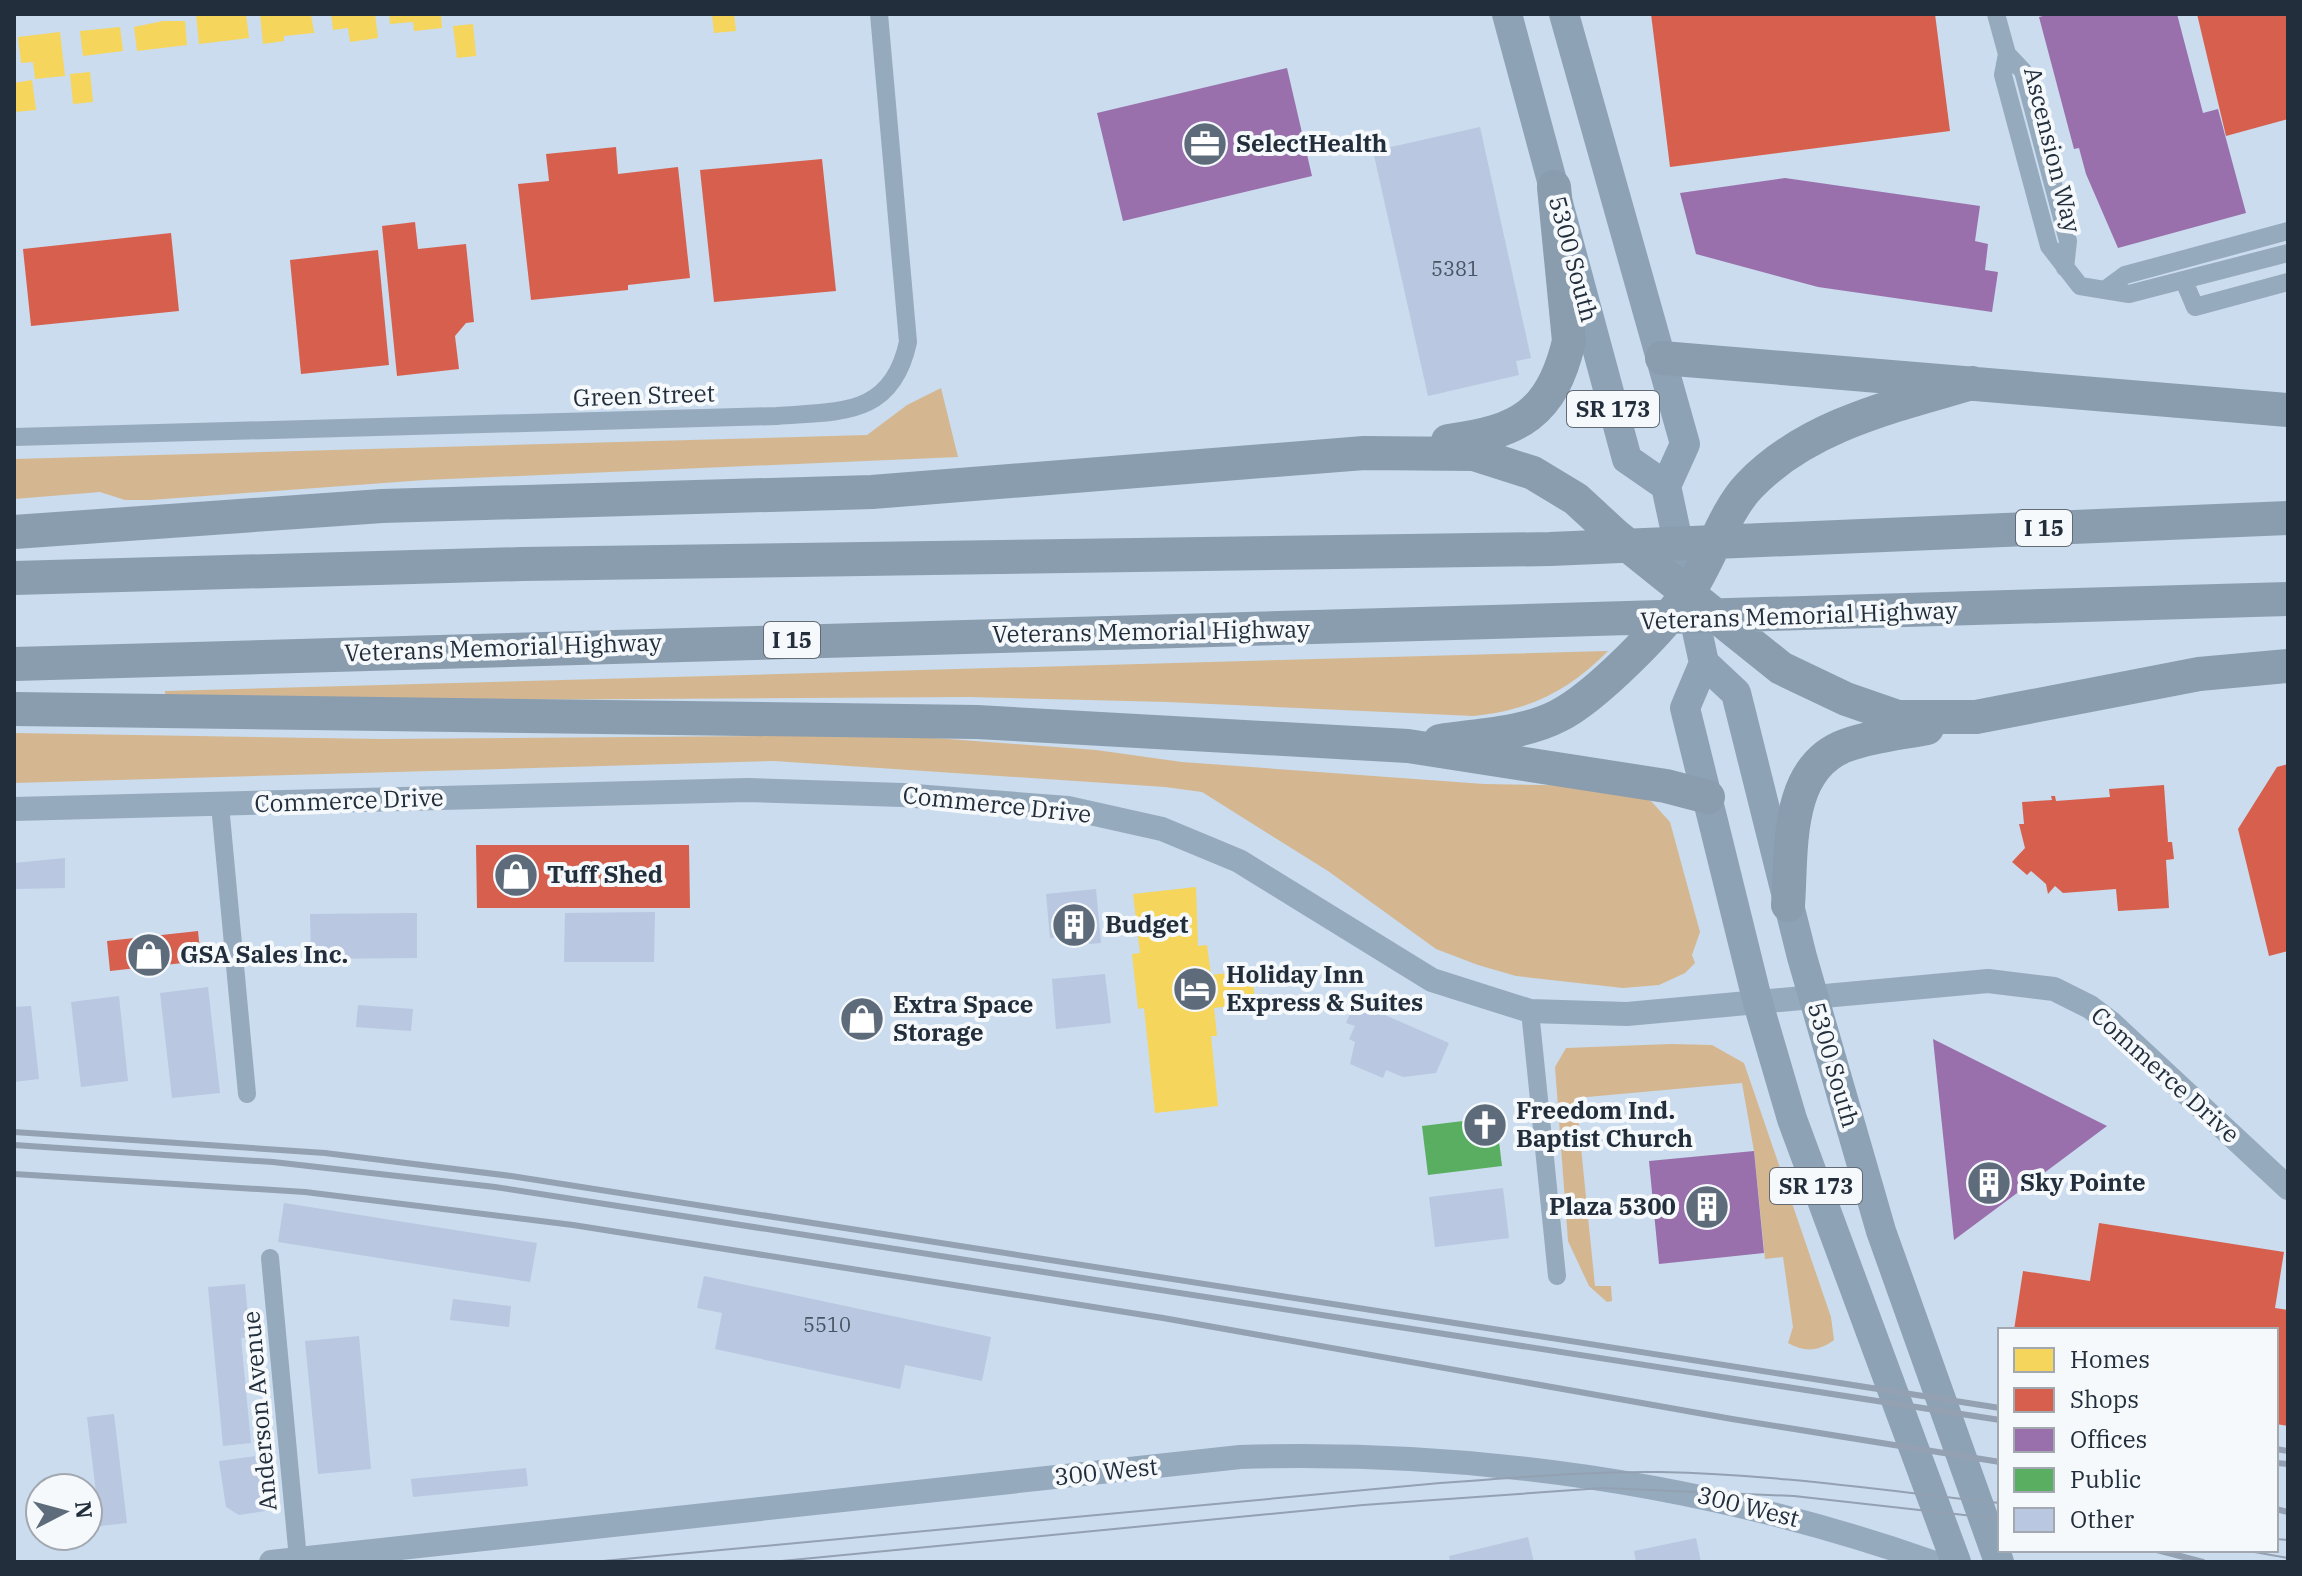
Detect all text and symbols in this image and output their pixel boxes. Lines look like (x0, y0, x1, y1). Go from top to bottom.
street label: Ascension Way (2017, 64, 2089, 236)
office icon: SelectHealth (1181, 120, 1229, 168)
place label: SelectHealth (1236, 127, 1387, 159)
street label: 5300 South (1542, 192, 1606, 325)
house number: 5381 (1431, 255, 1479, 282)
street label: Green Street (572, 377, 715, 413)
road number: SR 173 (1567, 391, 1659, 427)
road number: I 15 (2016, 510, 2072, 546)
street label: Veterans Memorial Highway (1640, 593, 1959, 637)
street label: Veterans Memorial Highway (992, 612, 1310, 650)
road number: I 15 (764, 622, 820, 658)
street label: Veterans Memorial Highway (344, 625, 663, 669)
street label: Commerce Drive (901, 778, 1093, 830)
street label: Commerce Drive (254, 781, 444, 819)
shop icon: Tuff Shed (492, 851, 540, 899)
place label: Tuff Shed (547, 858, 663, 890)
building icon: Budget (1050, 901, 1098, 949)
place label: Budget (1105, 908, 1188, 940)
shop icon: GSA Sales Inc. (125, 931, 173, 979)
place label: GSA Sales Inc. (180, 938, 348, 970)
place label: Holiday Inn Express & Suites (1226, 958, 1423, 1018)
hotel icon: Holiday Inn Express & Suites (1171, 965, 1219, 1013)
place label: Extra Space Storage (893, 988, 1033, 1048)
shop icon: Extra Space Storage (838, 995, 886, 1043)
street label: 5300 South (1801, 998, 1867, 1131)
street label: Commerce Drive (2085, 999, 2247, 1149)
place label: Freedom Ind. Baptist Church (1516, 1094, 1693, 1154)
church icon: Freedom Ind. Baptist Church (1461, 1101, 1509, 1149)
building icon: Sky Pointe (1965, 1159, 2013, 1207)
place label: Sky Pointe (2020, 1166, 2145, 1198)
road number: SR 173 (1770, 1168, 1862, 1204)
building icon: Plaza 5300 (1683, 1183, 1731, 1231)
place label: Plaza 5300 (1549, 1190, 1676, 1222)
street label: Anderson Avenue (234, 1310, 284, 1512)
house number: 5510 (803, 1311, 851, 1338)
legend (1998, 1328, 2278, 1552)
text: Homes (2070, 1343, 2150, 1375)
text: Shops (2070, 1383, 2139, 1415)
text: Offices (2070, 1423, 2147, 1455)
street label: 300 West (1053, 1450, 1159, 1492)
text: Public (2070, 1463, 2141, 1495)
north arrow (24, 1472, 104, 1552)
street label: 300 West (1694, 1478, 1802, 1534)
text: N (69, 1500, 100, 1520)
text: Other (2070, 1503, 2134, 1535)

